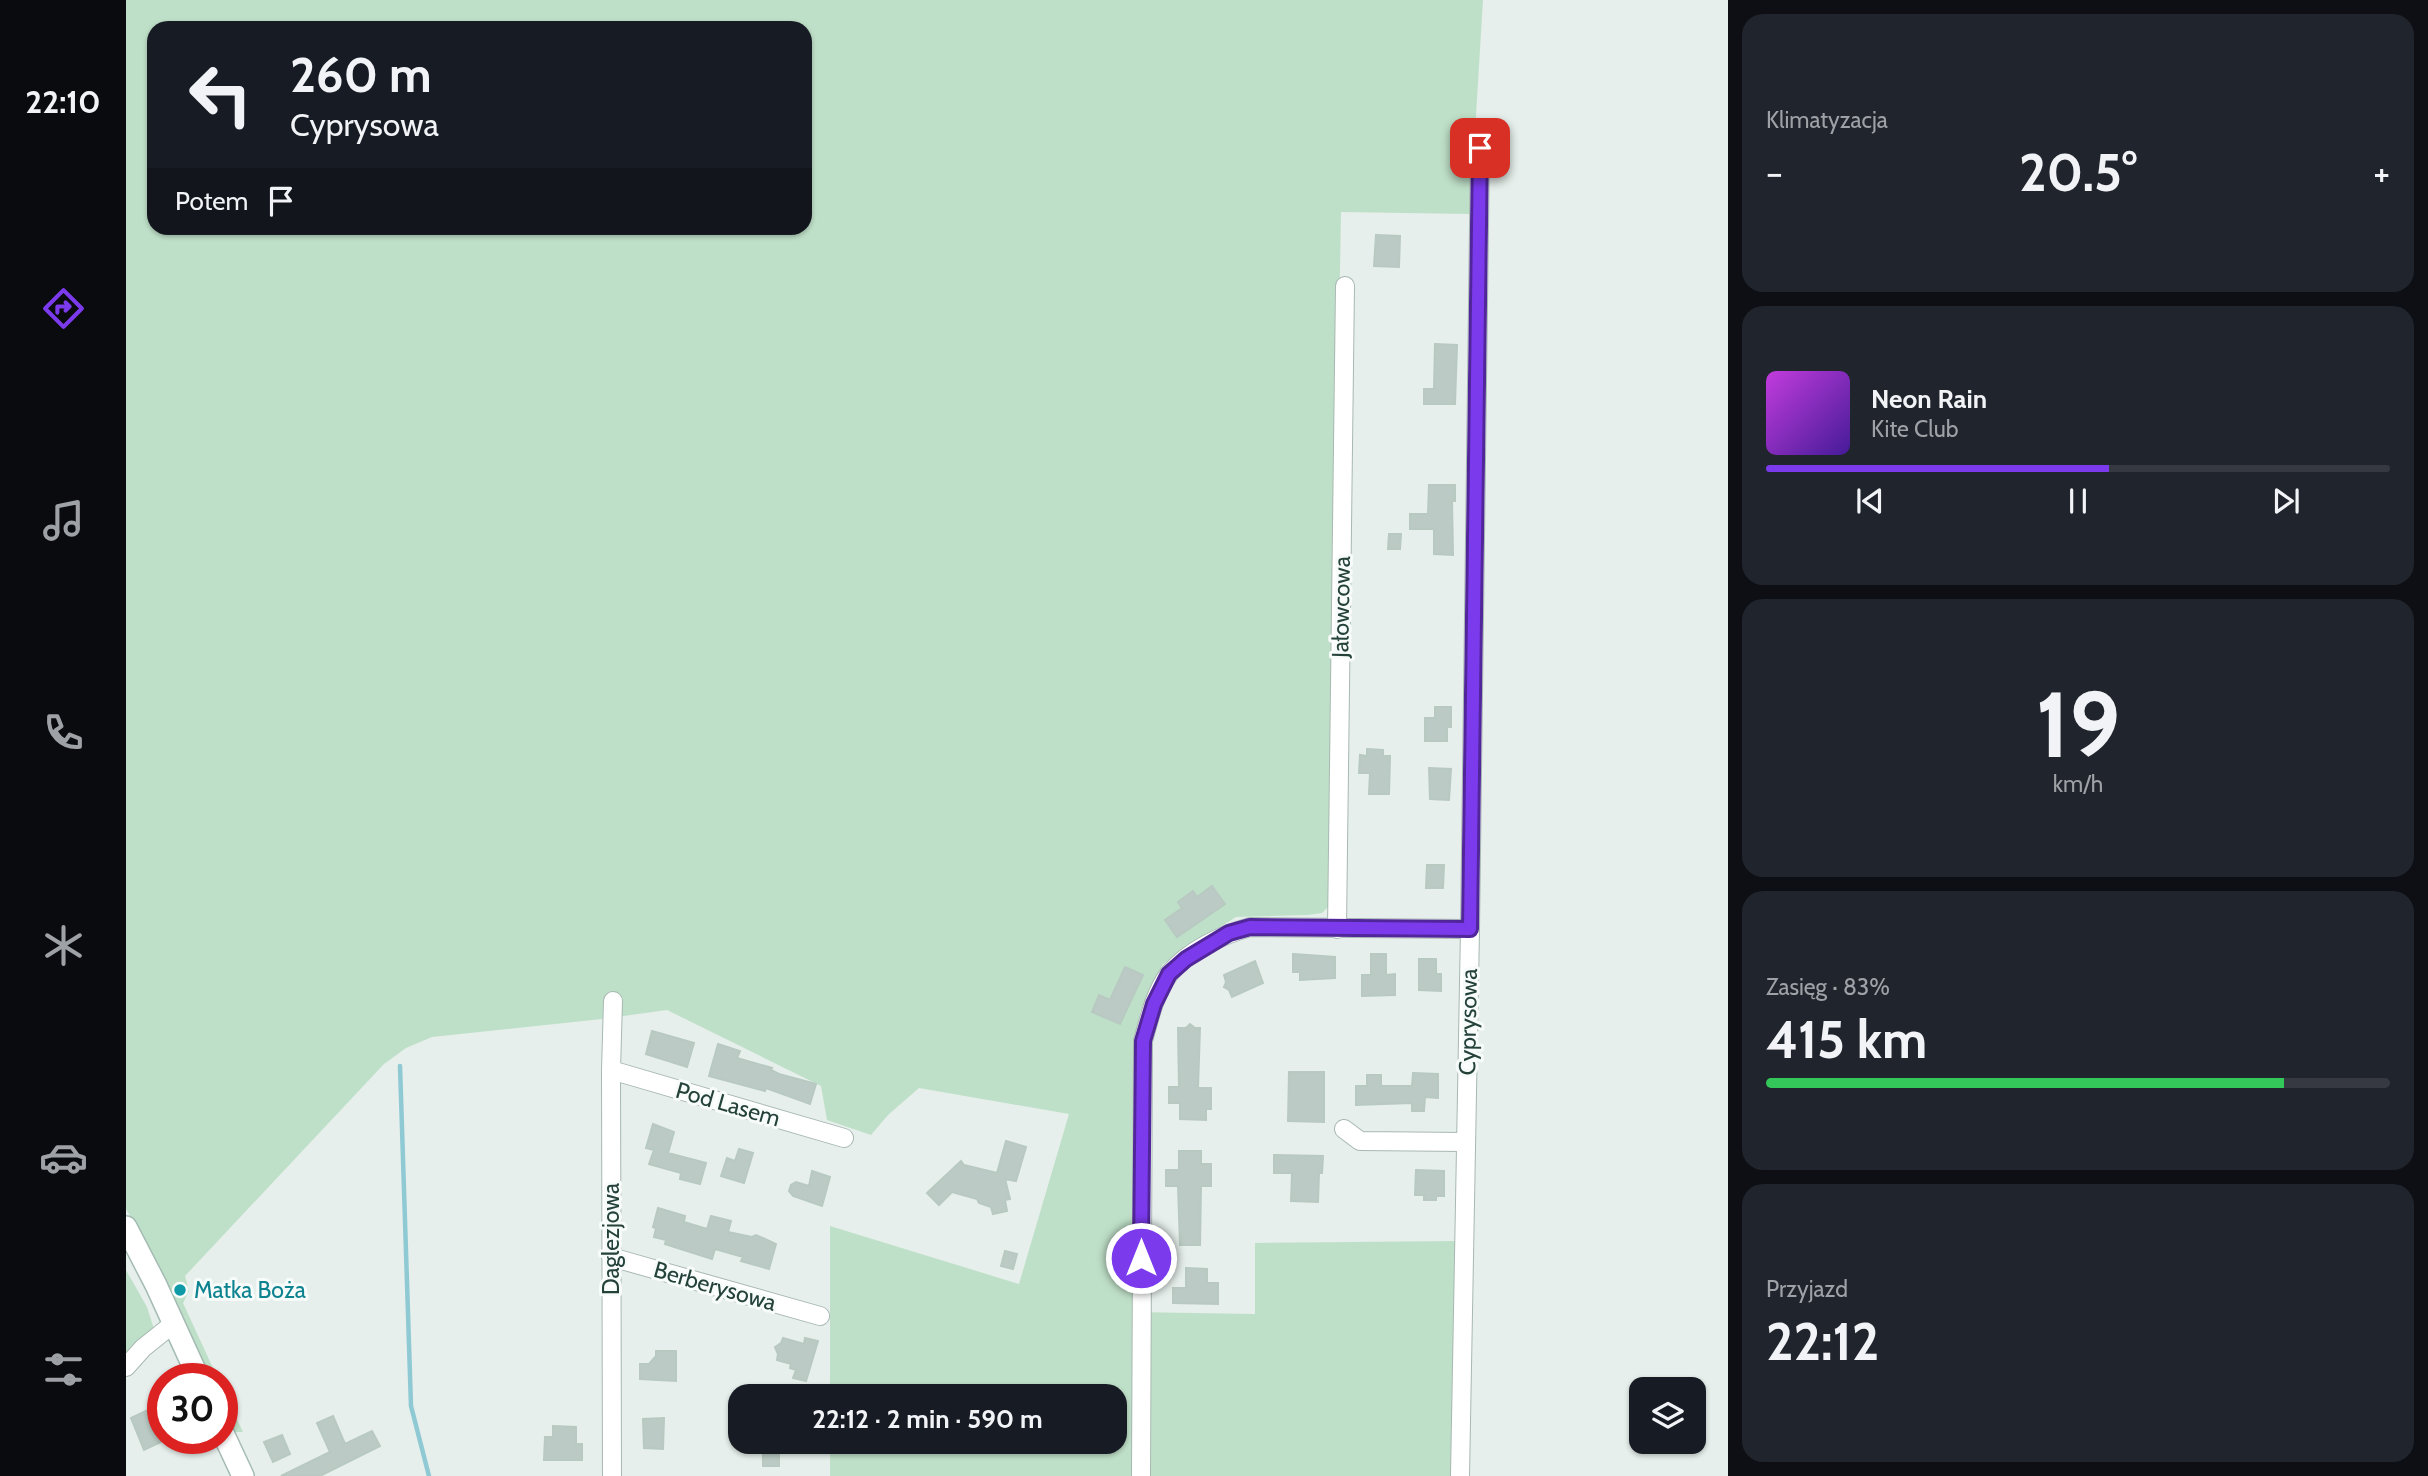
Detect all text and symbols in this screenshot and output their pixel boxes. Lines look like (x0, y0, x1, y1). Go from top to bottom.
text: 260 m (290, 45, 432, 104)
icon: left (175, 49, 266, 140)
text: 22:10 (25, 82, 101, 121)
text: Cyprysowa (290, 105, 439, 144)
text: Klimatyzacja (1766, 106, 1888, 134)
pin (1450, 118, 1510, 178)
icon: arrive (1461, 129, 1499, 167)
text: 20.5° (2019, 141, 2137, 204)
text: − (1766, 149, 1783, 196)
text: + (2373, 149, 2390, 196)
icon: arrive (262, 182, 300, 220)
text: Potem (175, 185, 248, 217)
icon: directions (39, 284, 88, 333)
text: Neon Rain (1871, 383, 1987, 415)
text: Kite Club (1871, 415, 1958, 443)
icon: previous (1851, 482, 1889, 520)
icon: pause (2059, 482, 2097, 520)
icon: next (2267, 482, 2305, 520)
icon: music (39, 496, 88, 545)
street label: Jałowcowa (1326, 556, 1356, 659)
text: 19 (2036, 669, 2120, 780)
icon: phone (39, 708, 88, 757)
text: km/h (2053, 770, 2103, 798)
icon: climate (39, 921, 88, 970)
street label: Cyprysowa (1453, 968, 1483, 1076)
text: Zasięg · 83% (1766, 973, 1890, 1001)
text: 415 km (1766, 1008, 1927, 1071)
street label: Pod Lasem (672, 1076, 784, 1132)
icon: car (39, 1133, 88, 1182)
street label: Daglezjowa (597, 1183, 625, 1295)
position arrow (1104, 1221, 1178, 1295)
street label: Berberysowa (651, 1255, 779, 1317)
text: Przyjazd (1766, 1275, 1848, 1303)
place label: Matka Boża (194, 1276, 306, 1304)
marker: Matka Boża (172, 1282, 188, 1298)
text: 22:12 (1766, 1310, 1879, 1373)
icon: filters (39, 1345, 88, 1394)
speed limit sign: 30 (147, 1363, 238, 1454)
map controls (1629, 1377, 1706, 1454)
button: layers (1629, 1377, 1706, 1454)
text: 22:12 · 2 min · 590 m (812, 1403, 1043, 1435)

